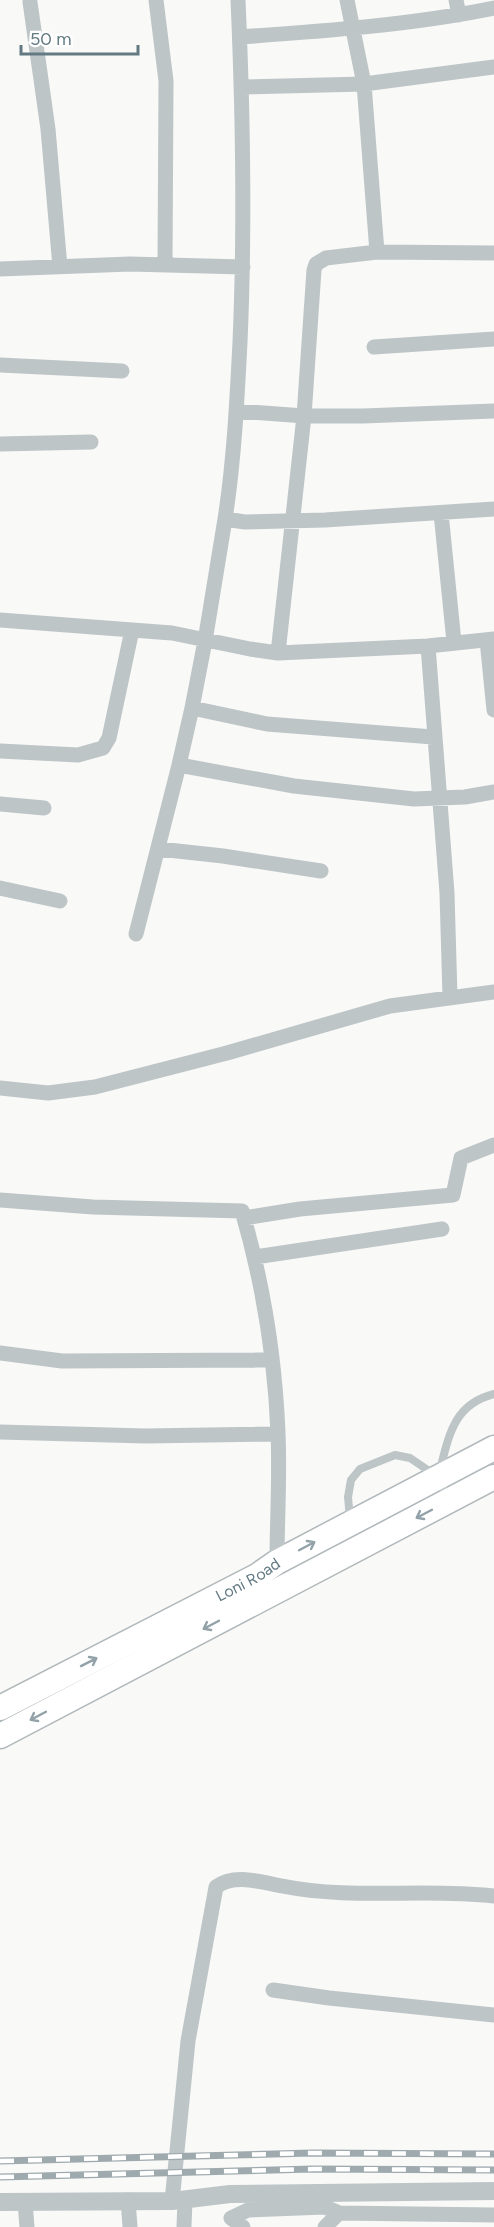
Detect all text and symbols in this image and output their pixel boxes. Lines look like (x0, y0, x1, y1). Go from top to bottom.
scale bar (21, 18, 138, 56)
text: 50 m (30, 28, 72, 50)
one-way arrow (415, 1509, 433, 1520)
one-way arrow (298, 1540, 316, 1551)
street label: Loni Road (212, 1554, 284, 1606)
one-way arrow (202, 1620, 220, 1632)
one-way arrow (80, 1656, 98, 1667)
one-way arrow (29, 1711, 47, 1722)

